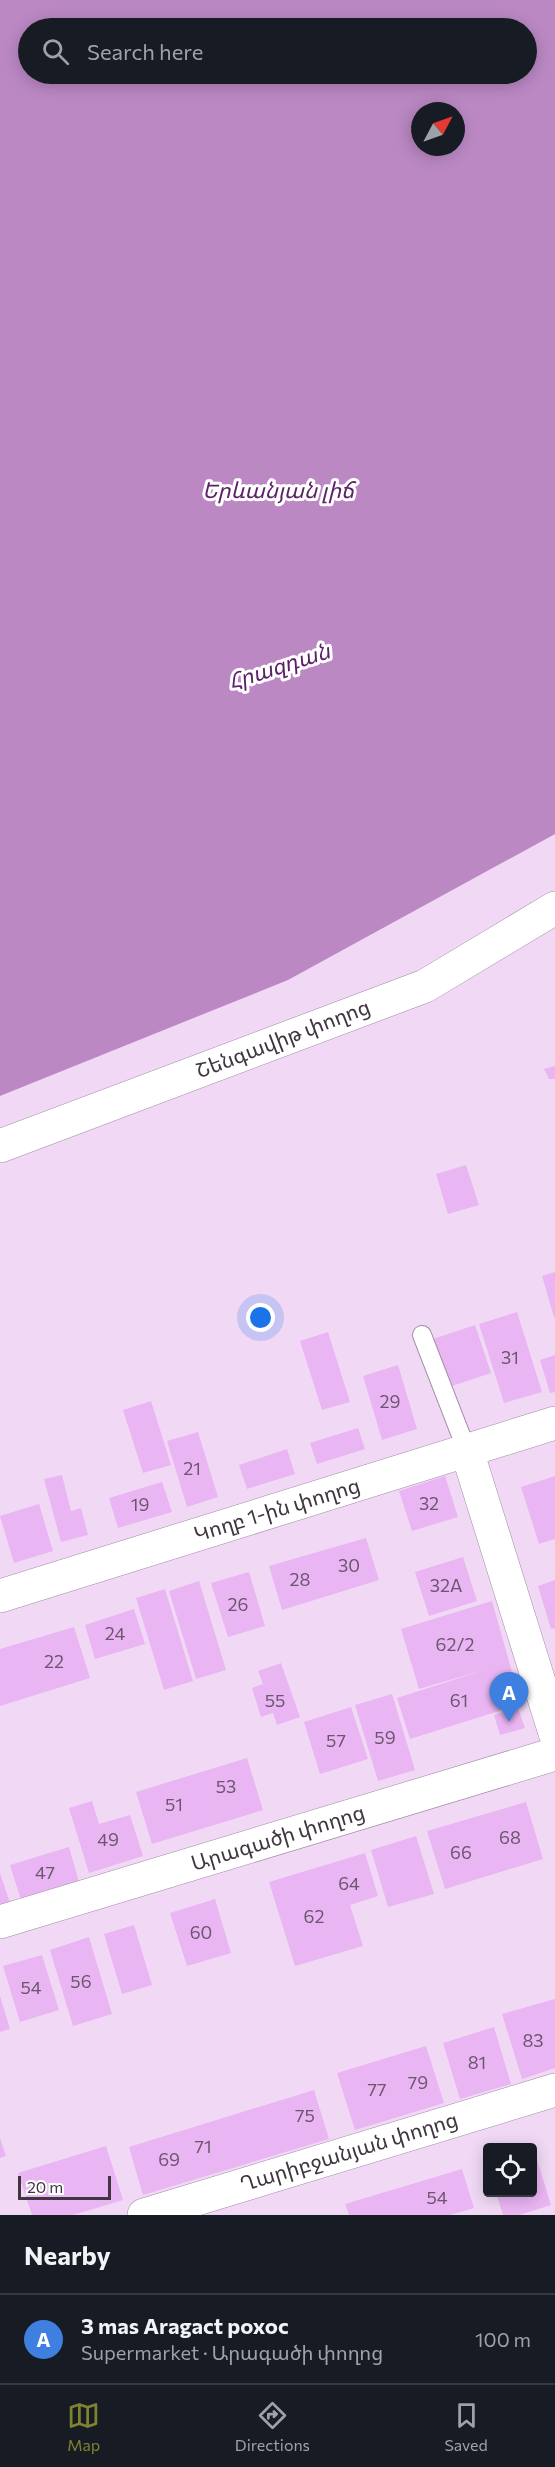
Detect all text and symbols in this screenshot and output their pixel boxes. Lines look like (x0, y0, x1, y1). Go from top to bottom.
search box (18, 18, 537, 84)
icon: search (39, 35, 72, 68)
text: Search here (87, 38, 203, 65)
north arrow (411, 102, 465, 156)
water label: Երևանյան լիճ (202, 476, 357, 504)
water label: Հրազդան (225, 636, 334, 696)
street label: Շենգավիթ փողոց (192, 993, 373, 1083)
your location (246, 1303, 275, 1332)
house number: 31 (501, 1346, 519, 1368)
house number: 29 (380, 1390, 400, 1412)
house number: 21 (183, 1457, 201, 1479)
street label: Կողբ 1-ին փողոց (191, 1471, 363, 1547)
house number: 32 (419, 1492, 439, 1514)
house number: 19 (131, 1493, 149, 1515)
house number: 30 (338, 1554, 360, 1576)
house number: 28 (290, 1568, 311, 1590)
house number: 32A (430, 1574, 462, 1596)
house number: 26 (228, 1593, 248, 1615)
house number: 24 (105, 1622, 125, 1644)
house number: 62/2 (436, 1633, 474, 1655)
house number: 22 (44, 1650, 64, 1672)
pin: A (490, 1672, 528, 1722)
house number: 55 (265, 1689, 285, 1711)
house number: 61 (450, 1689, 468, 1711)
house number: 59 (374, 1726, 396, 1748)
house number: 57 (326, 1729, 346, 1751)
house number: 53 (216, 1775, 236, 1797)
house number: 51 (165, 1793, 183, 1815)
street label: Արագածի փողոց (188, 1798, 368, 1876)
house number: 68 (499, 1826, 521, 1848)
house number: 49 (97, 1828, 119, 1850)
house number: 66 (450, 1841, 472, 1863)
house number: 47 (35, 1861, 55, 1883)
house number: 64 (338, 1872, 360, 1894)
house number: 62 (304, 1905, 324, 1927)
house number: 60 (190, 1921, 212, 1943)
house number: 56 (70, 1970, 92, 1992)
house number: 54 (20, 1976, 42, 1998)
house number: 83 (522, 2029, 544, 2051)
house number: 81 (468, 2051, 486, 2073)
house number: 79 (408, 2071, 428, 2093)
house number: 77 (367, 2078, 387, 2100)
house number: 75 (295, 2104, 315, 2126)
street label: Ղարիբջանյան փողոց (237, 2106, 461, 2197)
house number: 71 (194, 2135, 212, 2157)
map controls (483, 2143, 537, 2197)
button: locate (483, 2143, 537, 2197)
house number: 69 (158, 2148, 180, 2170)
scale bar (18, 2173, 111, 2200)
text: 20 m (27, 2177, 63, 2196)
house number: 54 (426, 2186, 448, 2208)
text: Nearby (24, 2239, 111, 2270)
text: 3 mas Aragact poxoc (81, 2312, 289, 2339)
text: A (36, 2327, 51, 2351)
text: 100 m (475, 2327, 531, 2351)
text: Supermarket · Արագածի փողոց (81, 2340, 383, 2364)
tab: Map (67, 2399, 100, 2454)
tab: Directions (235, 2399, 310, 2454)
tab: Saved (444, 2399, 488, 2454)

